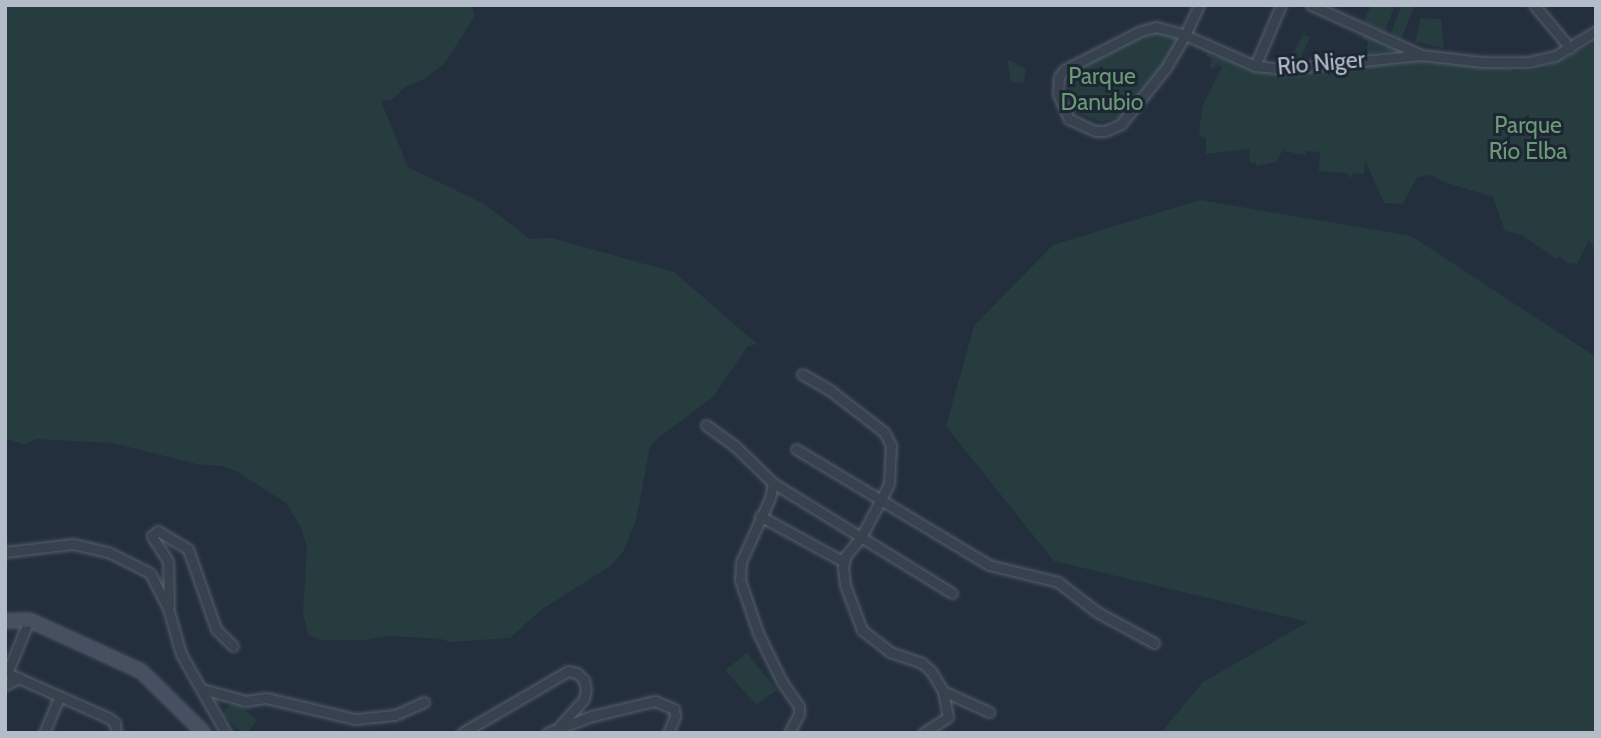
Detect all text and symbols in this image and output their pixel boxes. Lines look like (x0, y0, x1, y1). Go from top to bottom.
street label: Rio Niger (1276, 45, 1366, 81)
park label: Parque Danubio (1061, 62, 1143, 116)
park label: Parque Río Elba (1489, 111, 1567, 165)

